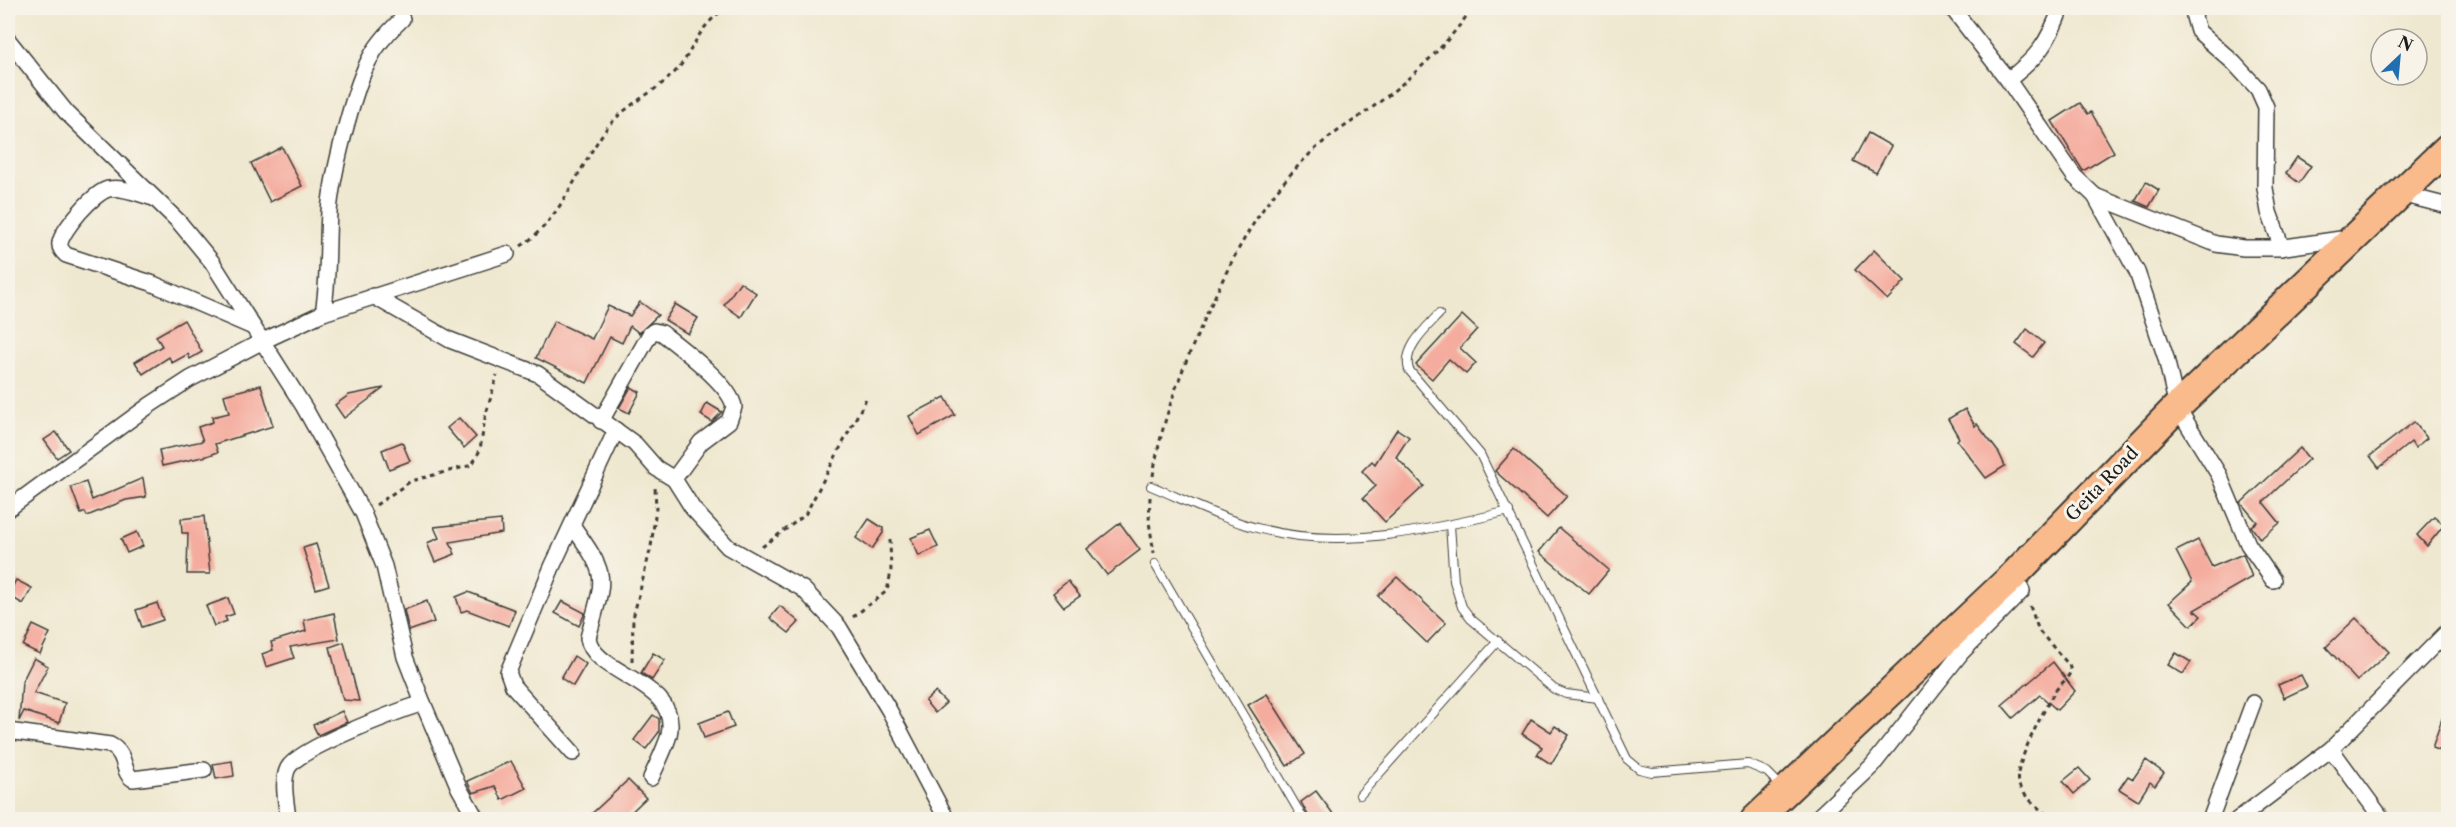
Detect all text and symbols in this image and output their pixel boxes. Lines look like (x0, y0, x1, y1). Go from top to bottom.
north arrow (2369, 27, 2429, 87)
text: N (2395, 31, 2416, 56)
street label: Geita Road (2061, 442, 2143, 526)

